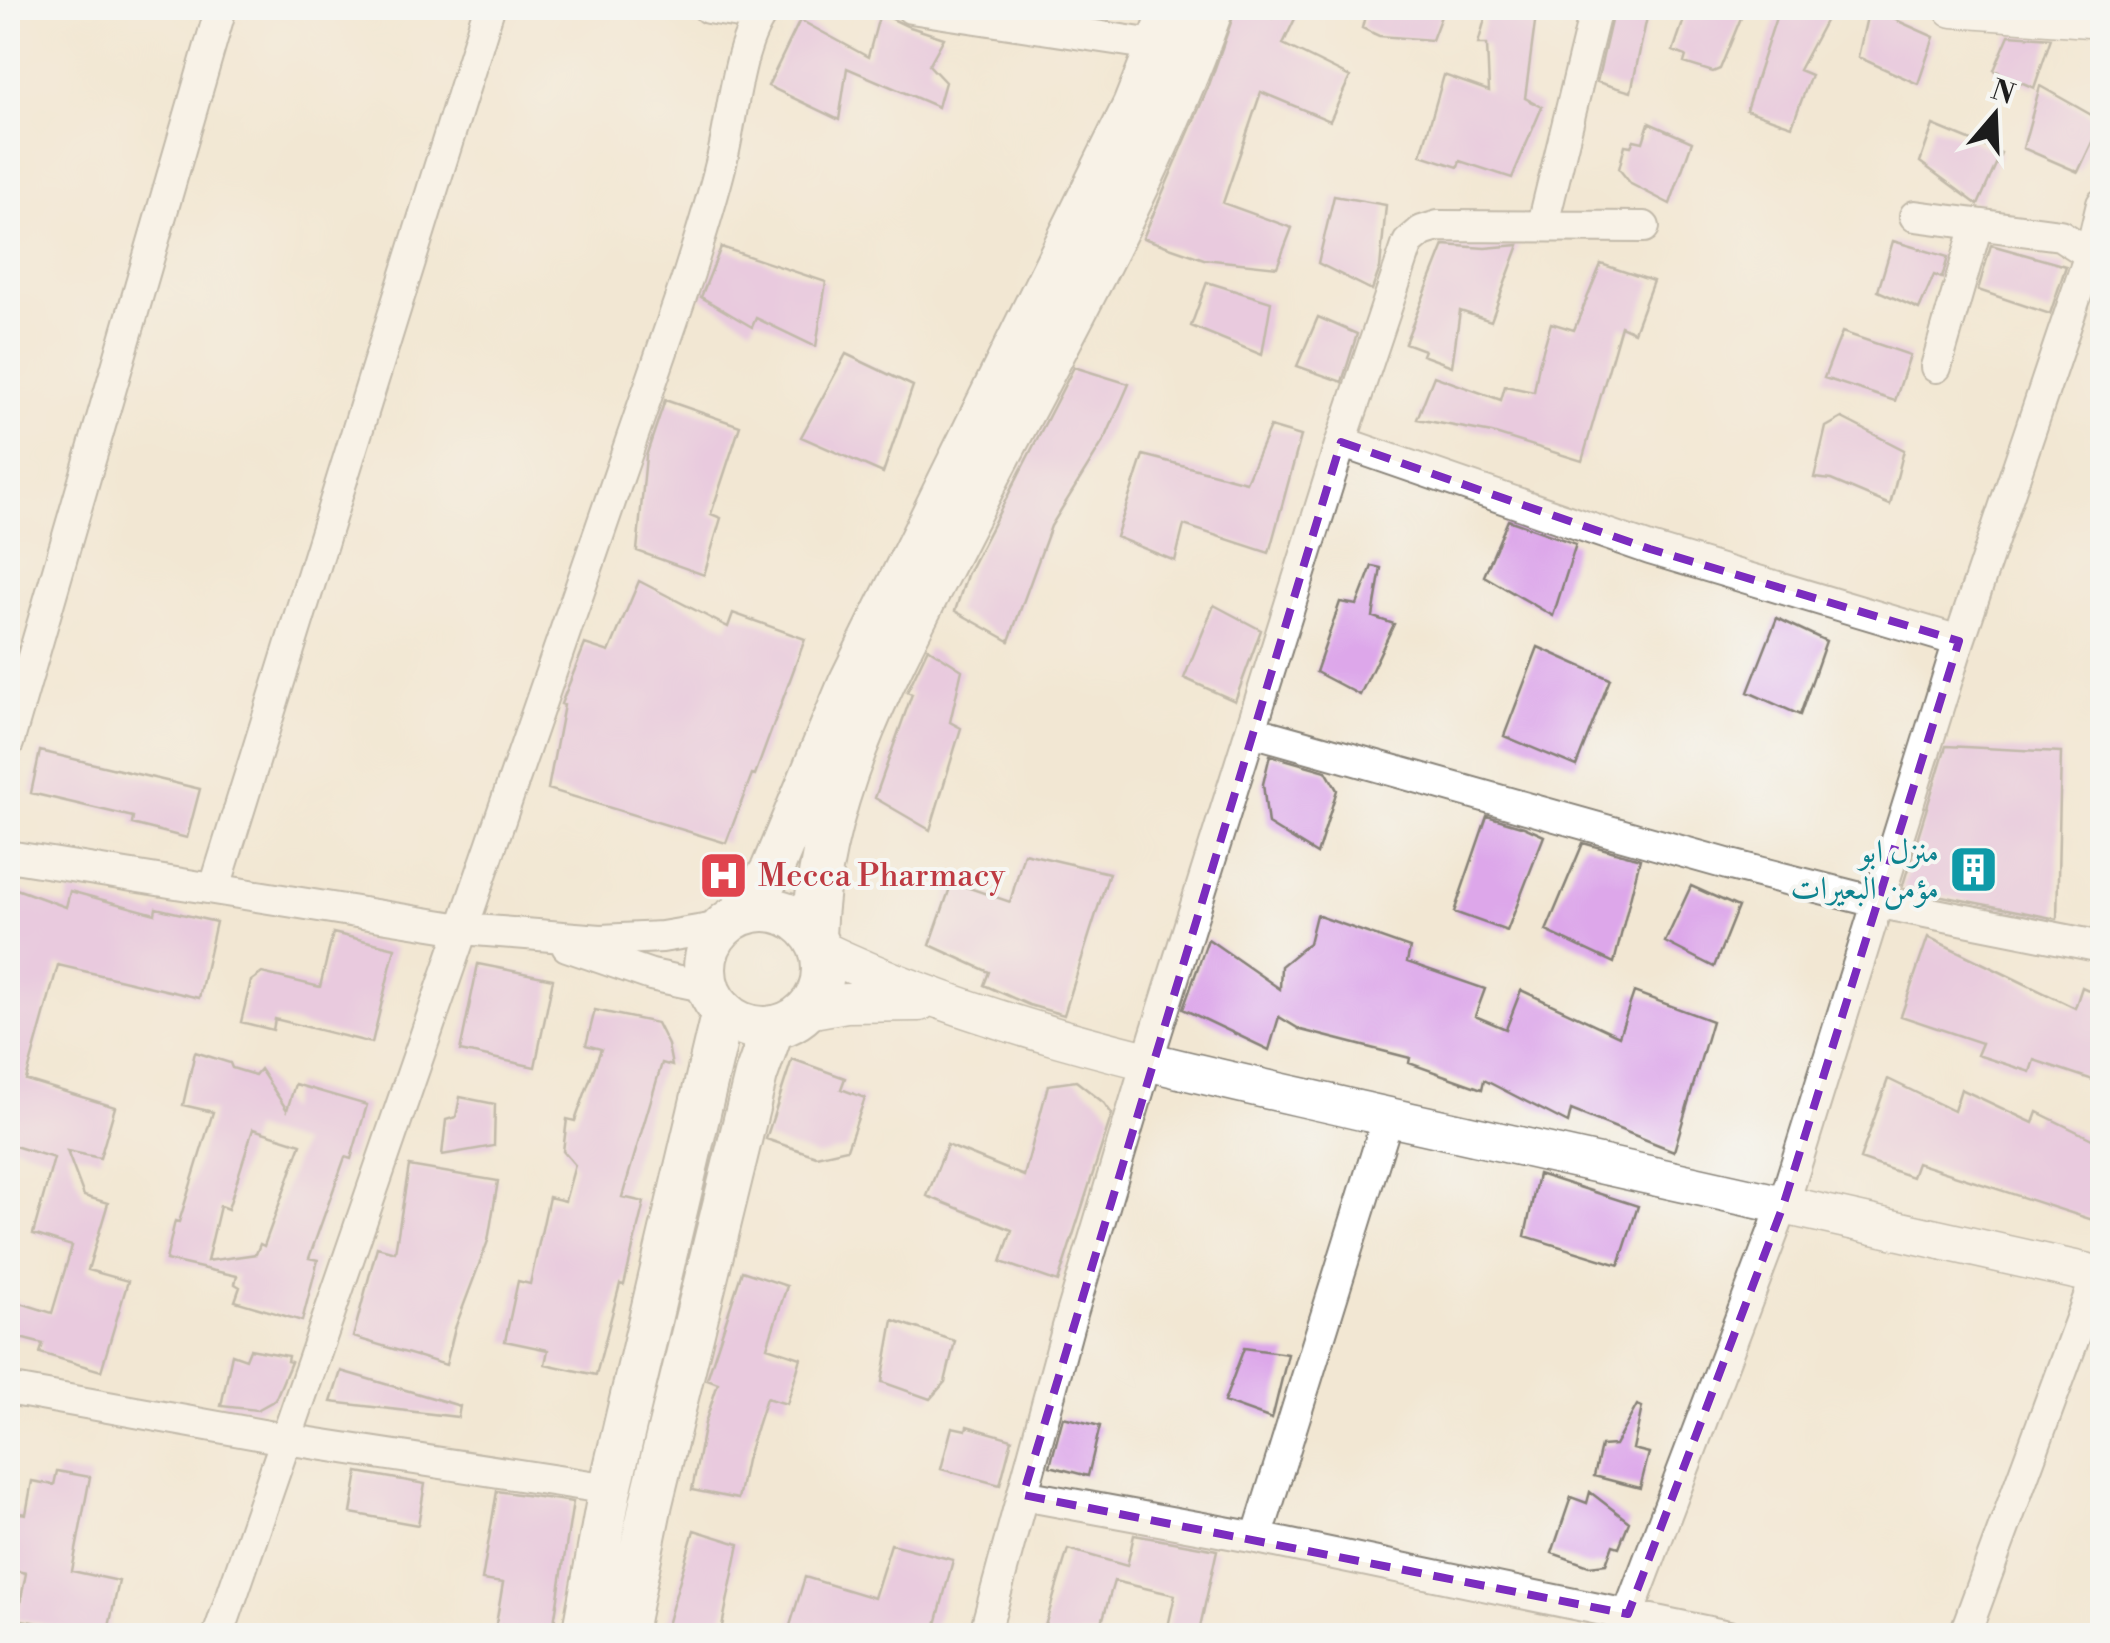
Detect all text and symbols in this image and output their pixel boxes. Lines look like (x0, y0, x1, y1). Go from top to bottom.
north arrow (1945, 65, 2045, 165)
text: N (1986, 73, 2019, 113)
place label: منزل ابو مؤمن البعيرات (1791, 832, 1939, 910)
building icon: منزل ابو مؤمن البعيرات (1948, 844, 2000, 896)
hospital icon: Mecca Pharmacy (697, 850, 749, 902)
place label: Mecca Pharmacy (758, 856, 1006, 896)

